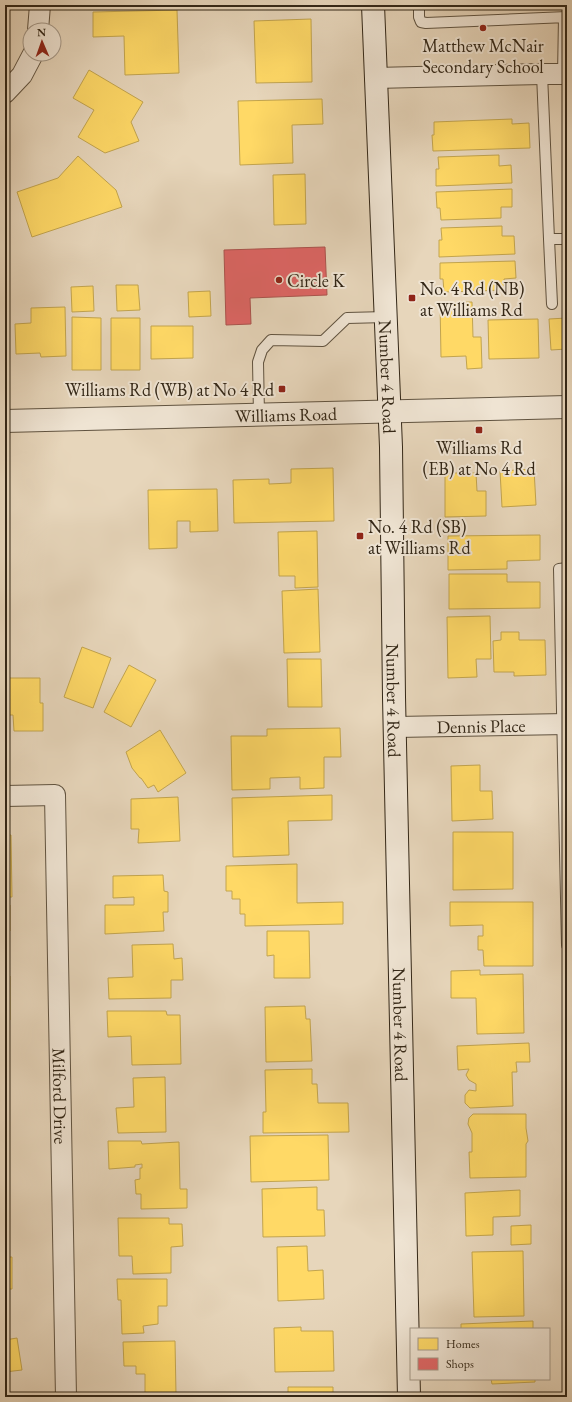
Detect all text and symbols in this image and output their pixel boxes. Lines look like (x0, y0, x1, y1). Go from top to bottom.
north arrow (22, 22, 62, 62)
marker: Matthew McNair Secondary School (478, 23, 488, 33)
text: N (37, 25, 46, 39)
place label: Matthew McNair Secondary School (422, 34, 544, 78)
place label: Circle K (287, 269, 345, 292)
marker: Circle K (274, 275, 284, 285)
place label: No. 4 Rd (NB) at Williams Rd (420, 277, 524, 321)
marker: No. 4 Rd (NB) at Williams Rd (407, 293, 417, 303)
street label: Number 4 Road (374, 319, 402, 435)
place label: Williams Rd (WB) at No 4 Rd (65, 378, 275, 401)
marker: Williams Rd (WB) at No 4 Rd (277, 384, 287, 394)
street label: Williams Road (235, 401, 338, 427)
marker: Williams Rd (EB) at No 4 Rd (474, 425, 484, 435)
place label: Williams Rd (EB) at No 4 Rd (422, 436, 536, 480)
place label: No. 4 Rd (SB) at Williams Rd (368, 515, 471, 559)
marker: No. 4 Rd (SB) at Williams Rd (355, 531, 365, 541)
street label: Number 4 Road (382, 644, 407, 759)
street label: Dennis Place (436, 713, 526, 738)
street label: Number 4 Road (388, 967, 414, 1083)
street label: Milford Drive (48, 1048, 73, 1144)
legend (410, 1328, 550, 1380)
text: Homes (446, 1336, 480, 1352)
text: Shops (446, 1356, 474, 1372)

